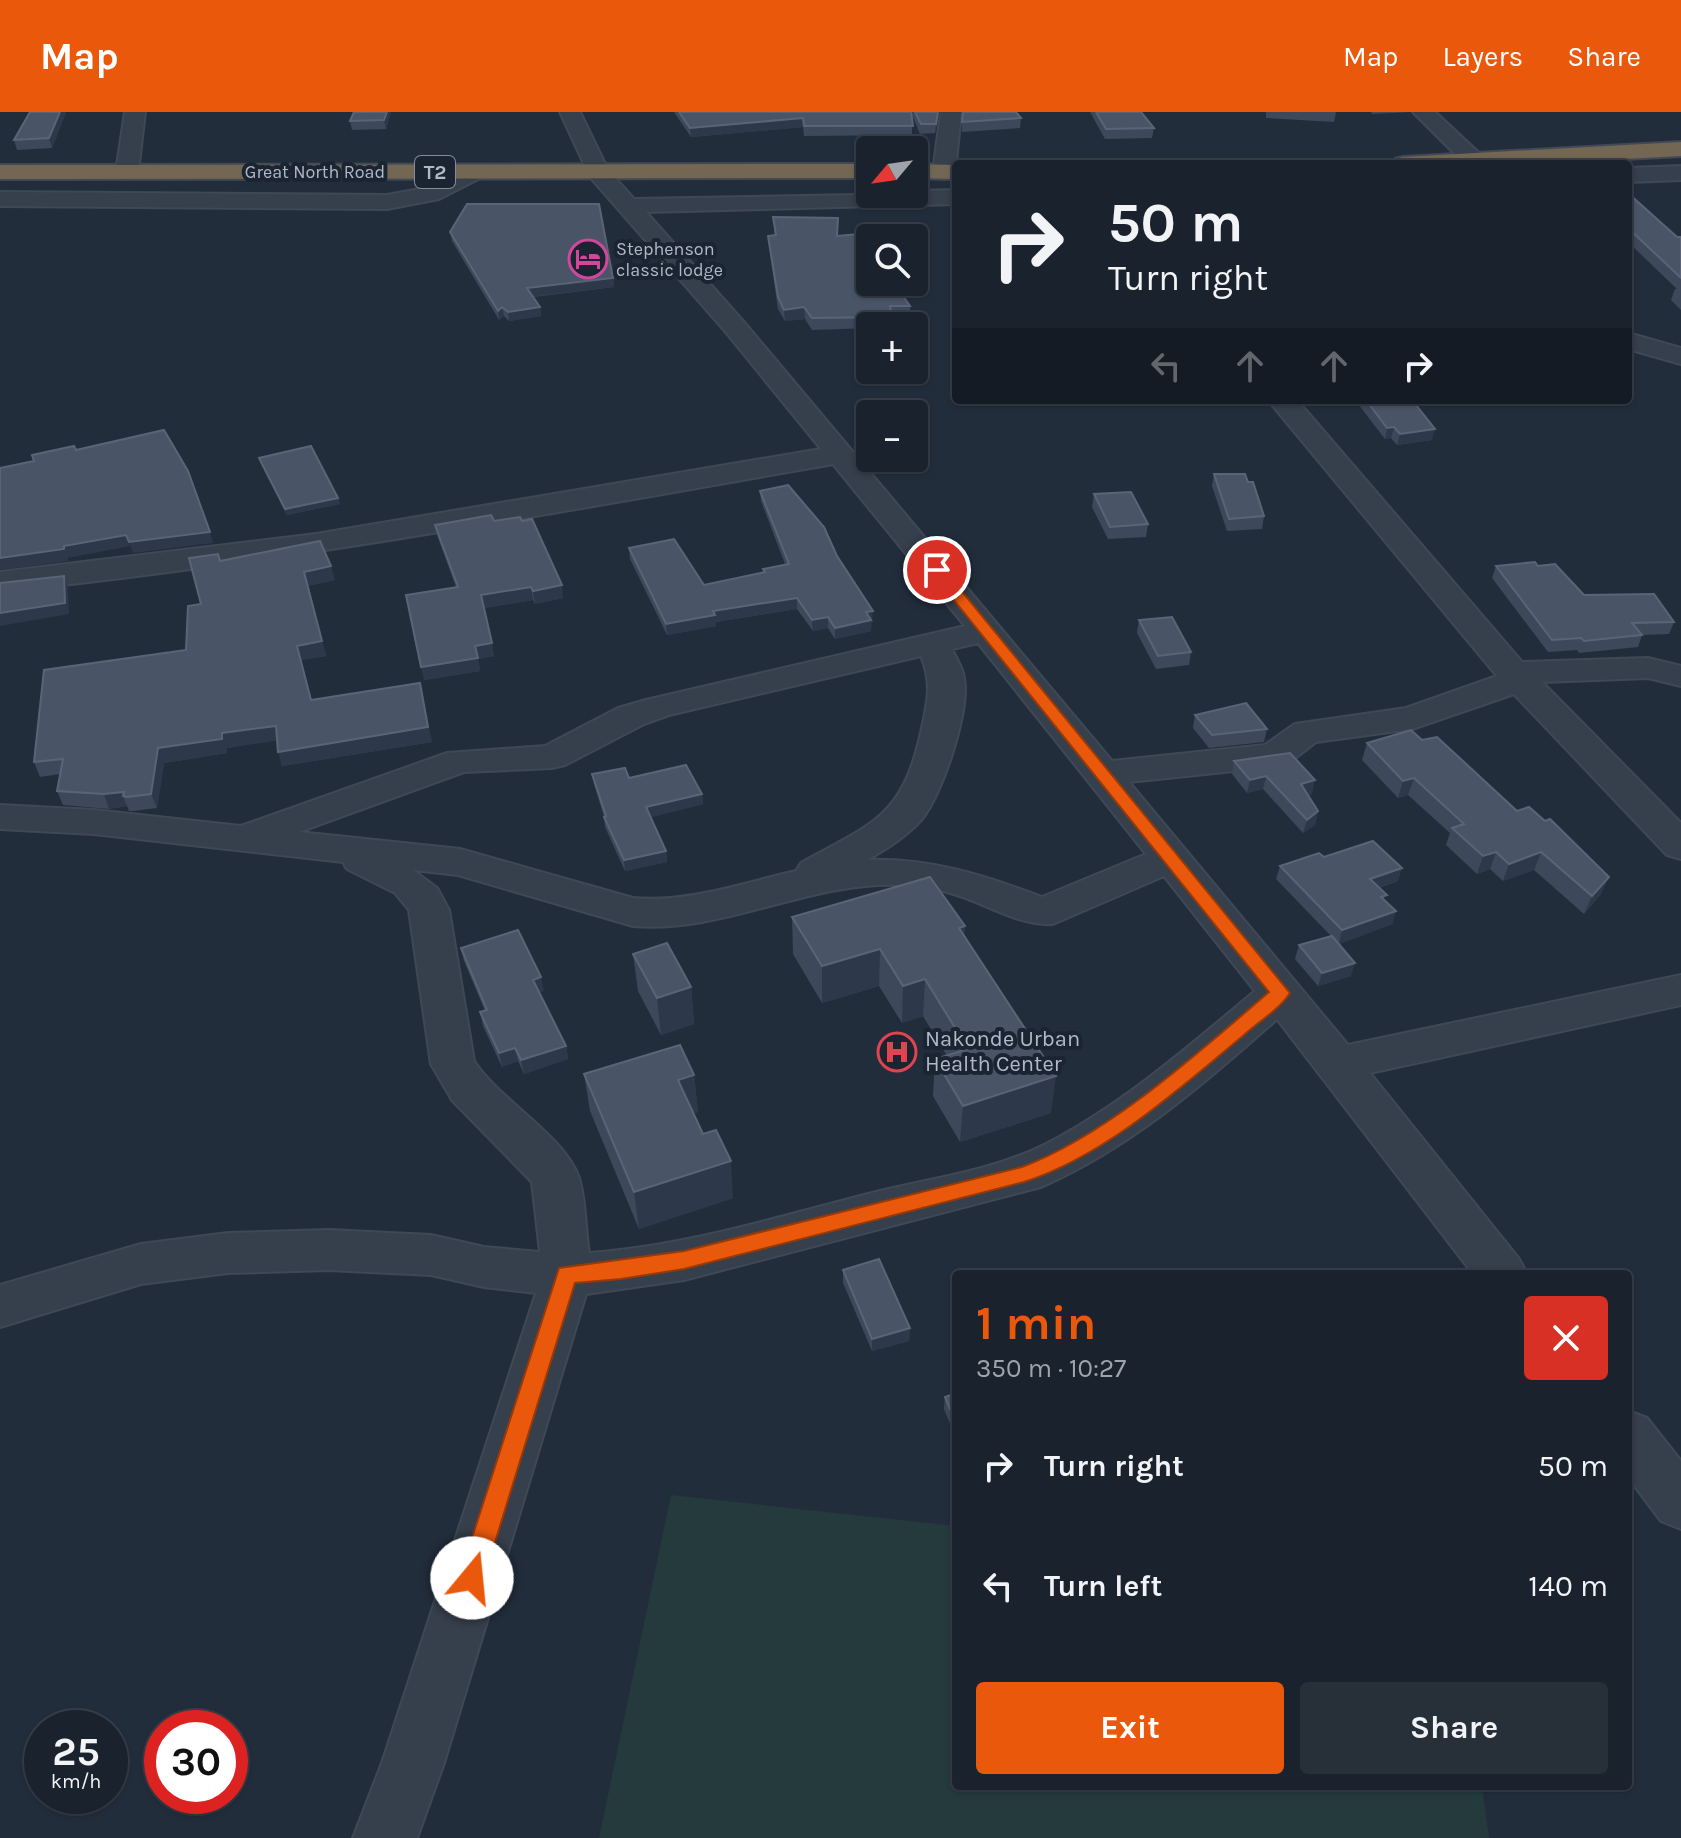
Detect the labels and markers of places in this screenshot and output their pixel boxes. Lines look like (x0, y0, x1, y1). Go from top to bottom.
hotel icon: Stephenson classic lodge (567, 238, 609, 280)
place label: Stephenson classic lodge (616, 238, 723, 281)
pin (903, 536, 971, 604)
place label: Nakonde Urban Health Center (925, 1026, 1080, 1077)
hospital icon: Nakonde Urban Health Center (876, 1031, 918, 1073)

